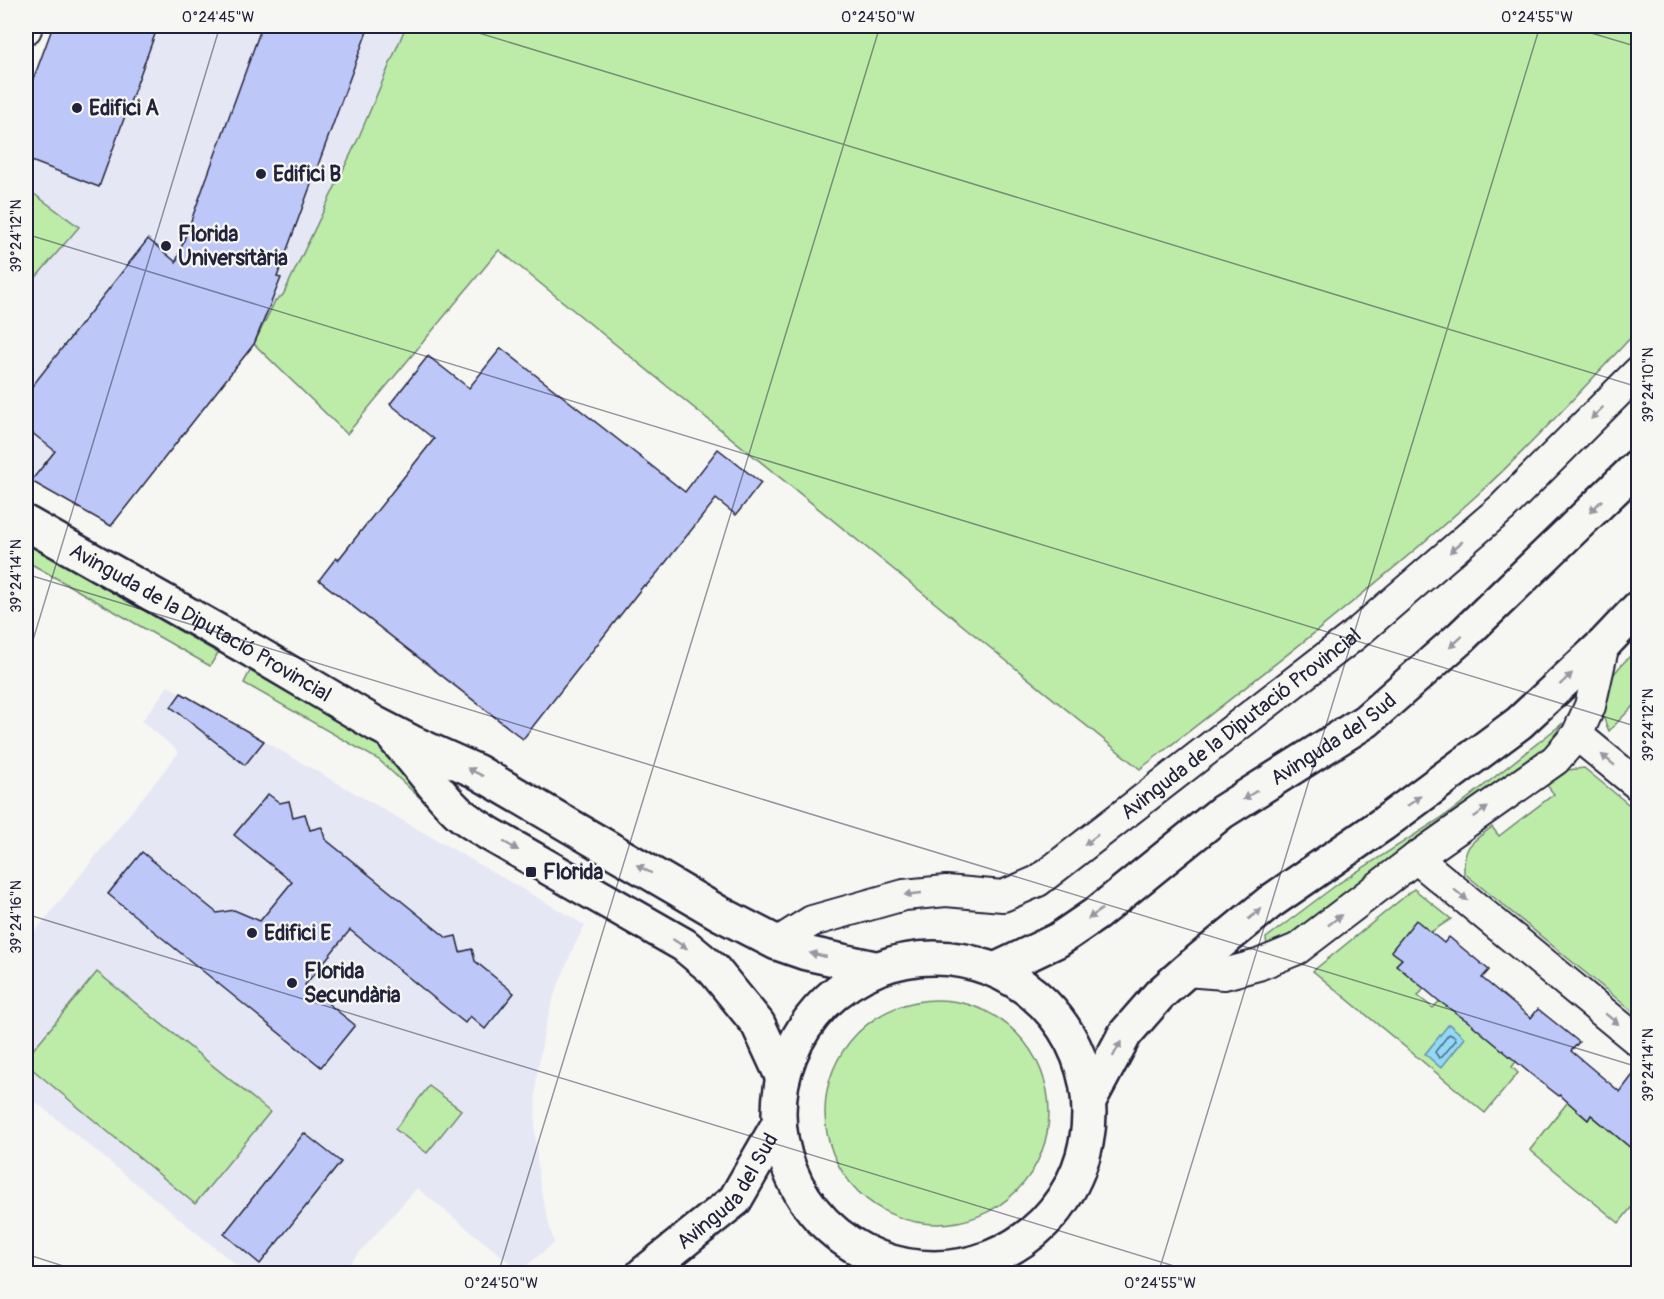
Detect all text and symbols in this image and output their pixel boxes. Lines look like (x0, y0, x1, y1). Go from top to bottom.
text: 0°24'45"W (182, 8, 254, 27)
text: 0°24'50"W (841, 8, 915, 27)
text: 0°24'55"W (1501, 8, 1573, 27)
place label: Edifici A (89, 95, 159, 122)
marker: Edifici A (70, 101, 84, 115)
place label: Edifici B (273, 161, 341, 188)
marker: Edifici B (254, 167, 268, 181)
text: 39°24'12"N (7, 199, 26, 273)
place label: Florida Universitària (178, 221, 288, 272)
marker: Florida Universitària (159, 239, 173, 253)
text: 39°24'10"N (1639, 347, 1658, 423)
one-way arrow (1590, 406, 1604, 420)
one-way arrow (1590, 499, 1604, 513)
street label: Avinguda de la Diputació Provincial (65, 537, 337, 708)
text: 39°24'14"N (7, 539, 26, 613)
one-way arrow (1448, 541, 1464, 554)
street label: Avinguda de la Diputació Provincial (1115, 622, 1367, 826)
one-way arrow (1449, 635, 1464, 648)
one-way arrow (1558, 673, 1573, 686)
street label: Avinguda del Sud (1265, 687, 1402, 791)
text: 39°24'12"N (1639, 688, 1658, 762)
one-way arrow (1601, 754, 1616, 767)
one-way arrow (466, 767, 484, 777)
one-way arrow (1242, 789, 1258, 801)
one-way arrow (1406, 795, 1421, 807)
one-way arrow (1472, 806, 1488, 818)
one-way arrow (1083, 834, 1099, 847)
one-way arrow (503, 841, 519, 852)
place label: Florida (543, 859, 603, 886)
one-way arrow (635, 864, 652, 874)
marker: Florida (524, 865, 538, 879)
text: 39°24'16"N (7, 880, 26, 954)
one-way arrow (1453, 888, 1468, 901)
one-way arrow (904, 889, 923, 899)
one-way arrow (1088, 908, 1104, 920)
one-way arrow (1247, 908, 1262, 921)
one-way arrow (1327, 914, 1343, 926)
place label: Edifici E (264, 920, 331, 947)
marker: Edifici E (245, 926, 259, 940)
one-way arrow (672, 938, 689, 949)
one-way arrow (808, 950, 827, 959)
place label: Florida Secundària (304, 958, 401, 1009)
marker: Florida Secundària (285, 976, 299, 990)
one-way arrow (1604, 1012, 1619, 1025)
text: 39°24'14"N (1639, 1028, 1658, 1102)
one-way arrow (1112, 1041, 1122, 1058)
street label: Avinguda del Sud (671, 1128, 784, 1255)
text: 0°24'50"W (464, 1274, 538, 1293)
text: 0°24'55"W (1124, 1274, 1196, 1293)

